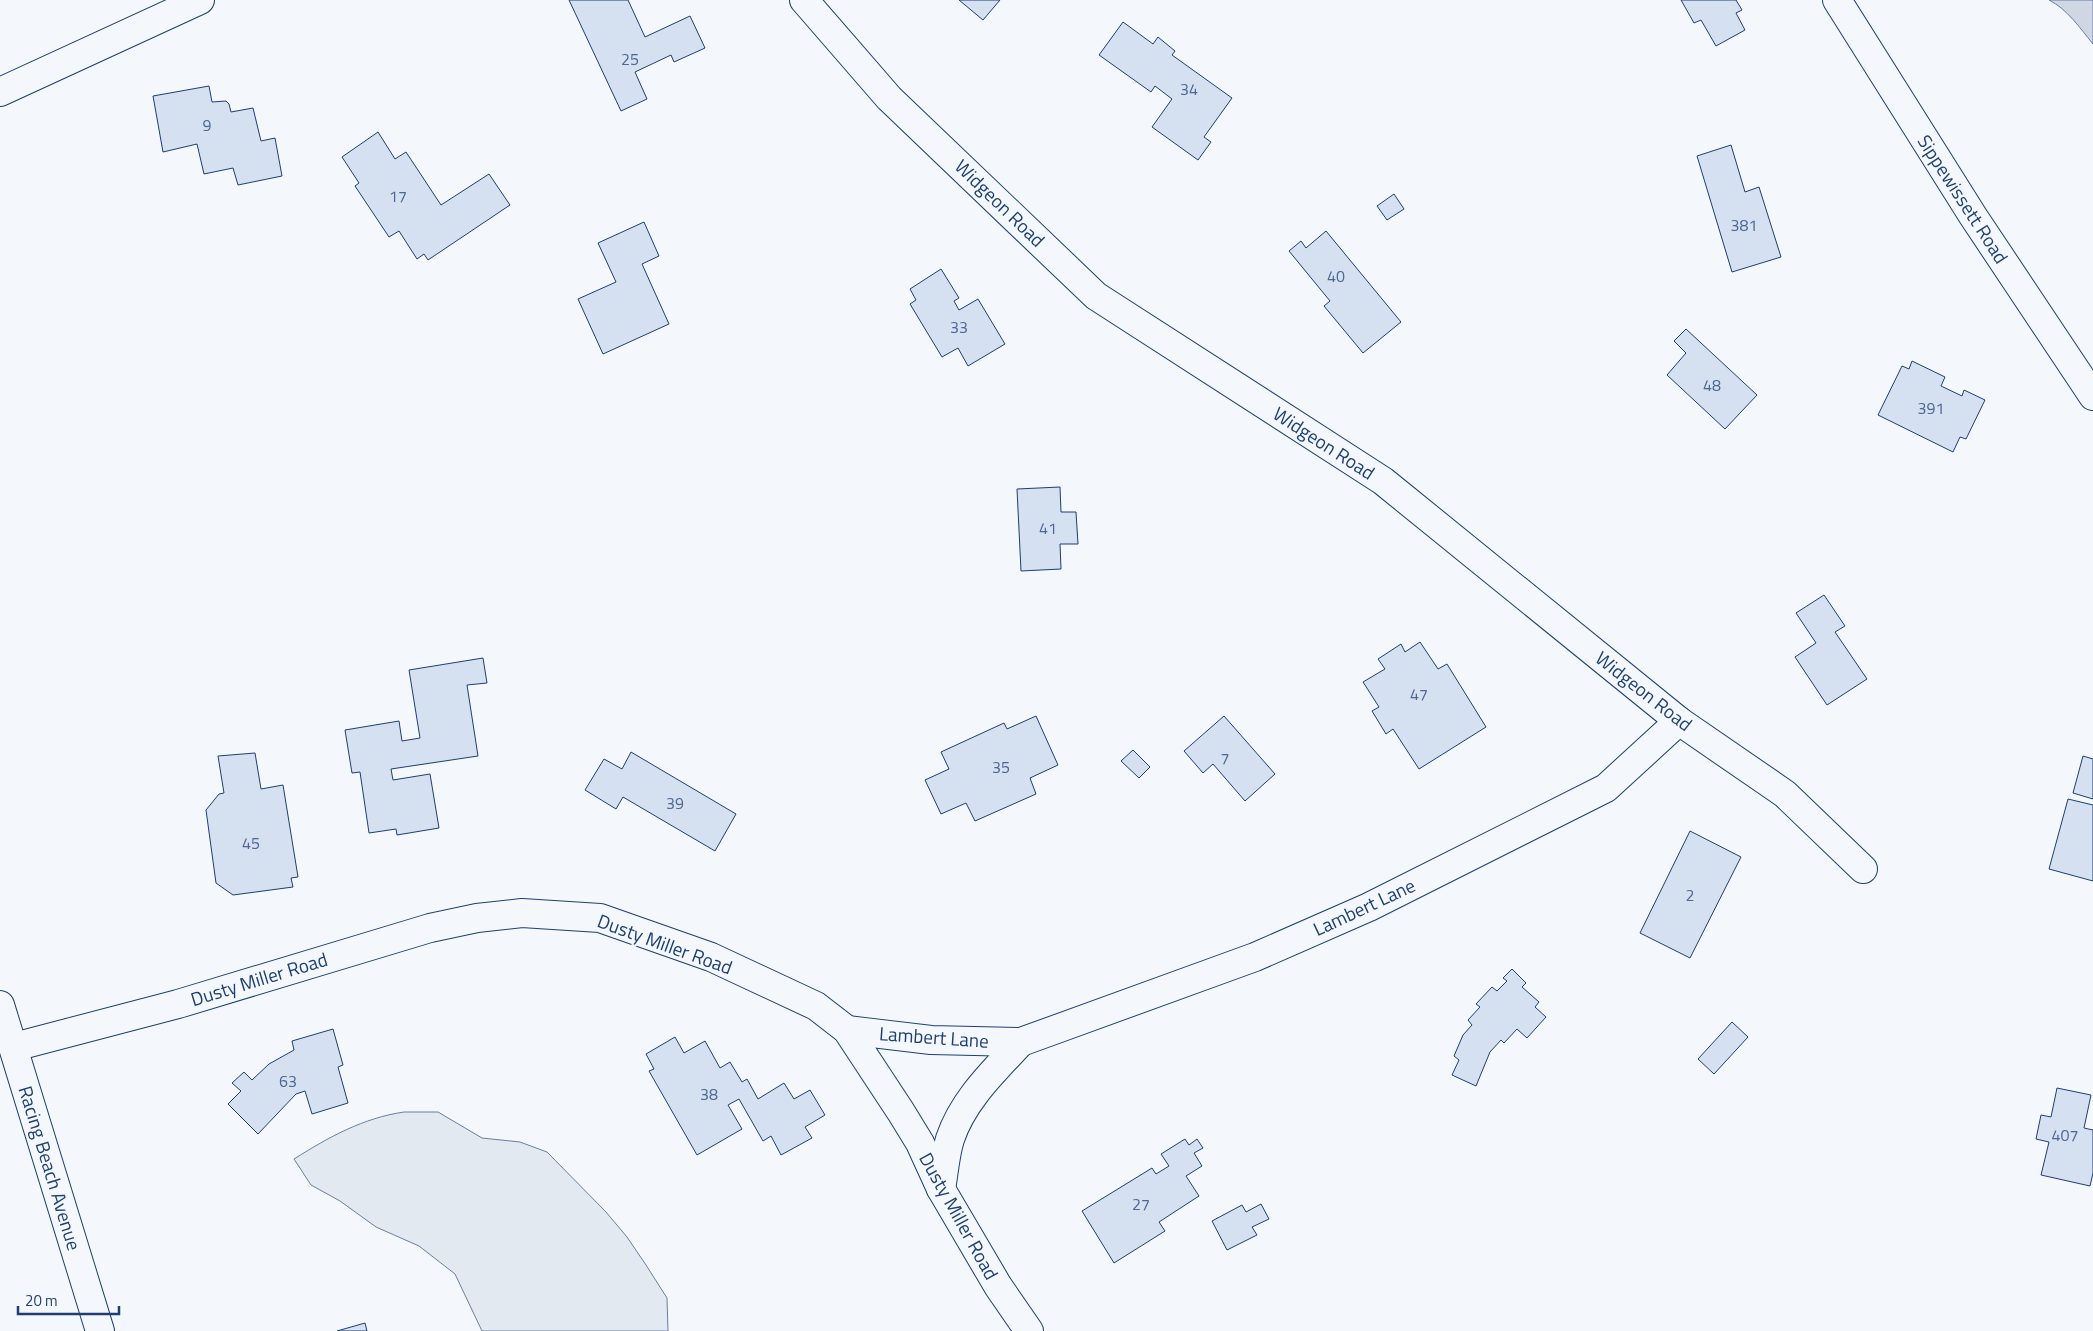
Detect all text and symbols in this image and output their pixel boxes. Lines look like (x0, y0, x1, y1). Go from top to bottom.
house number: 25 (621, 47, 639, 71)
house number: 34 (1180, 77, 1198, 101)
house number: 9 (203, 113, 212, 137)
street label: Sippewissett Road (1911, 129, 2016, 269)
street label: Widgeon Road (949, 152, 1052, 253)
house number: 17 (389, 184, 407, 208)
house number: 381 (1731, 213, 1757, 237)
house number: 40 (1327, 264, 1345, 288)
house number: 33 (950, 315, 968, 339)
house number: 48 (1703, 373, 1721, 397)
house number: 391 (1918, 396, 1944, 420)
street label: Widgeon Road (1268, 399, 1381, 486)
house number: 41 (1039, 516, 1057, 540)
street label: Widgeon Road (1590, 643, 1699, 738)
house number: 47 (1410, 682, 1428, 706)
house number: 7 (1221, 746, 1229, 770)
house number: 35 (992, 755, 1010, 779)
house number: 39 (666, 791, 684, 815)
house number: 45 (242, 831, 260, 855)
street label: Lambert Lane (1308, 870, 1420, 943)
house number: 2 (1686, 883, 1694, 907)
street label: Dusty Miller Road (594, 906, 737, 981)
street label: Dusty Miller Road (187, 944, 331, 1013)
street label: Lambert Lane (878, 1018, 990, 1055)
house number: 63 (279, 1069, 297, 1093)
street label: Racing Beach Avenue (12, 1082, 89, 1254)
house number: 38 (700, 1082, 718, 1106)
house number: 407 (2052, 1123, 2078, 1147)
street label: Dusty Miller Road (912, 1147, 1006, 1285)
house number: 27 (1132, 1192, 1150, 1216)
scale bar (18, 1284, 119, 1316)
text: 20 m (25, 1289, 58, 1312)

